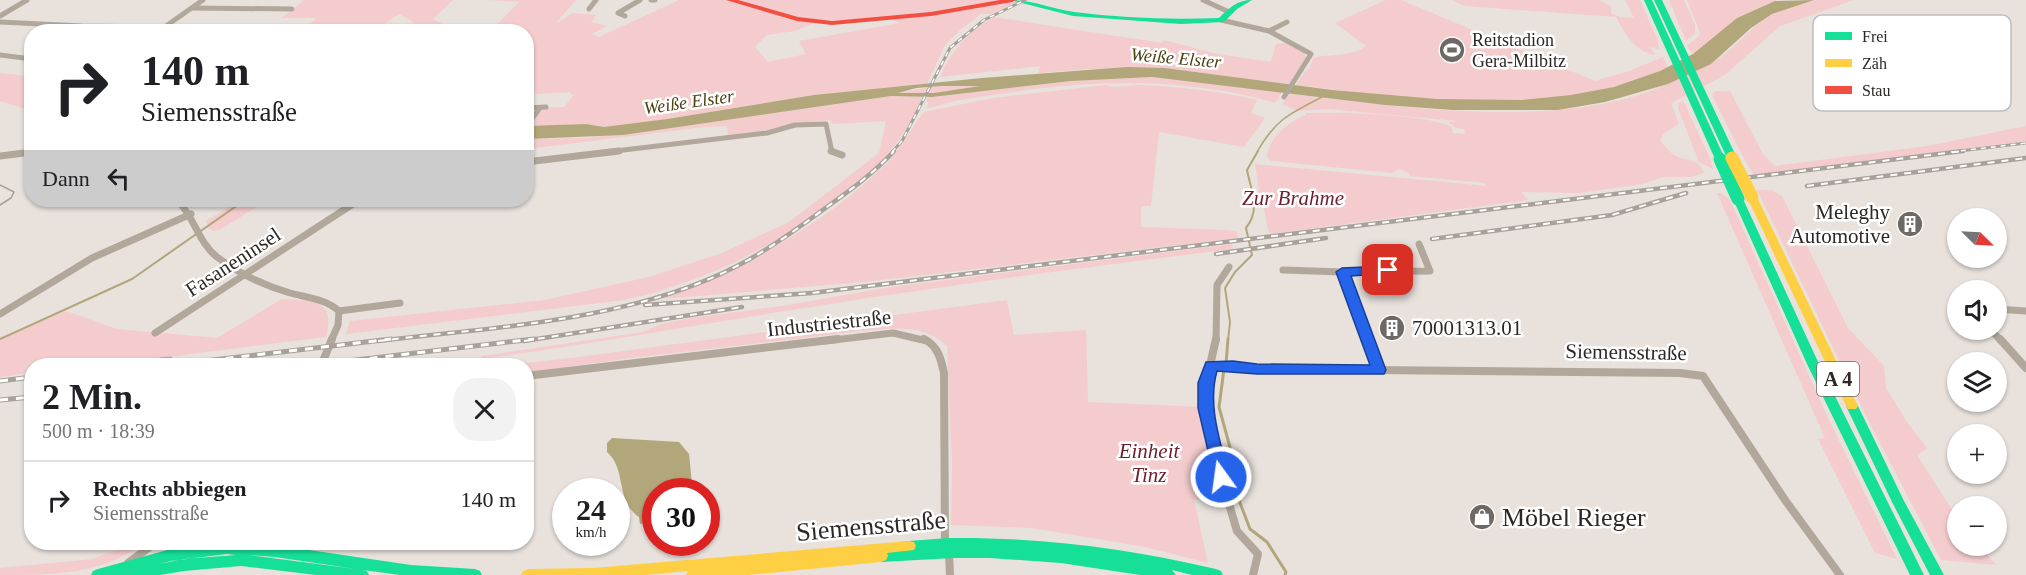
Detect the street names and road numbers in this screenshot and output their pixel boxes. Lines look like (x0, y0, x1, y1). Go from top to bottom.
street label: Fasaneninsel (181, 222, 285, 302)
street label: Industriestraße (766, 305, 892, 341)
street label: Siemensstraße (1565, 339, 1687, 365)
road number: A 4 (1817, 362, 1859, 396)
street label: Siemensstraße (795, 505, 947, 547)

